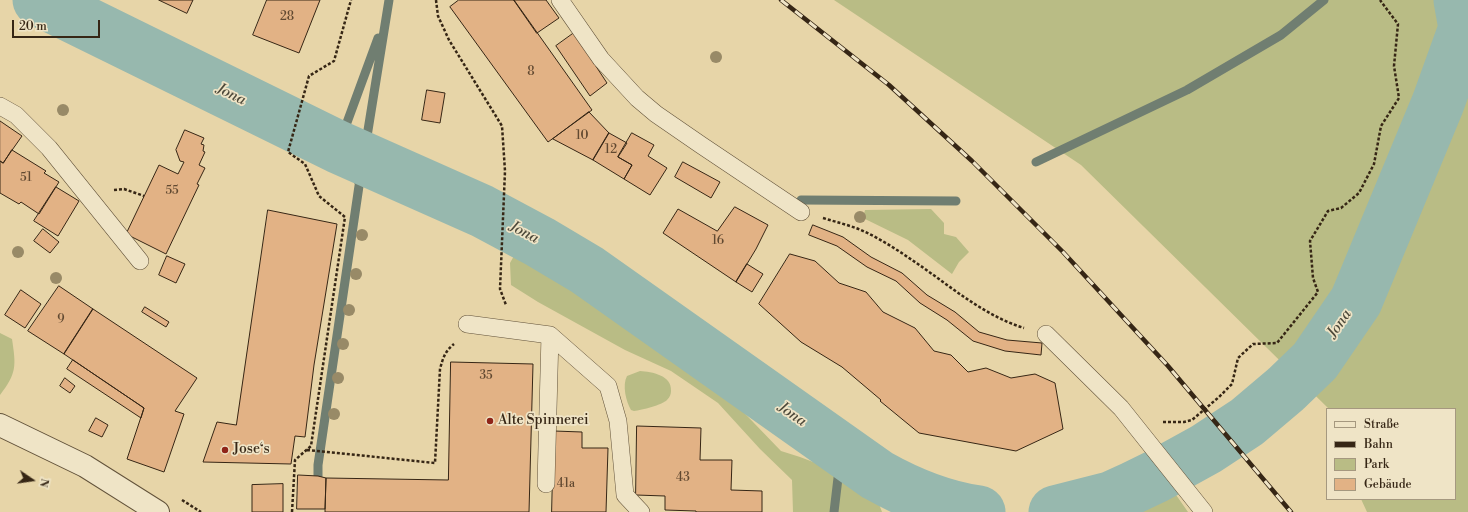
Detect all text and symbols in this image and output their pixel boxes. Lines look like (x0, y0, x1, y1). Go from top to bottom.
house number: 28 (280, 10, 294, 24)
scale bar (14, 12, 102, 38)
text: 20 m (19, 19, 47, 34)
house number: 8 (527, 65, 535, 79)
water label: Jona (214, 80, 248, 110)
house number: 10 (576, 129, 588, 143)
house number: 12 (605, 143, 617, 157)
house number: 51 (20, 171, 32, 185)
house number: 55 (165, 184, 179, 198)
water label: Jona (507, 218, 541, 248)
house number: 16 (712, 234, 724, 248)
water label: Jona (1324, 307, 1356, 341)
house number: 9 (57, 313, 65, 327)
house number: 35 (479, 369, 493, 383)
water label: Jona (775, 399, 809, 431)
legend (1326, 408, 1456, 500)
place label: Alte Spinnerei (498, 413, 589, 429)
marker: Alte Spinnerei (485, 416, 495, 426)
text: Straße (1364, 417, 1399, 432)
text: Bahn (1364, 437, 1393, 452)
place label: Jose‘s (233, 442, 270, 458)
marker: Jose‘s (220, 445, 230, 455)
text: Park (1364, 457, 1389, 472)
north arrow (12, 460, 52, 500)
house number: 43 (676, 471, 690, 485)
text: N (36, 477, 51, 489)
house number: 41a (557, 477, 575, 491)
text: Gebäude (1364, 477, 1412, 492)

